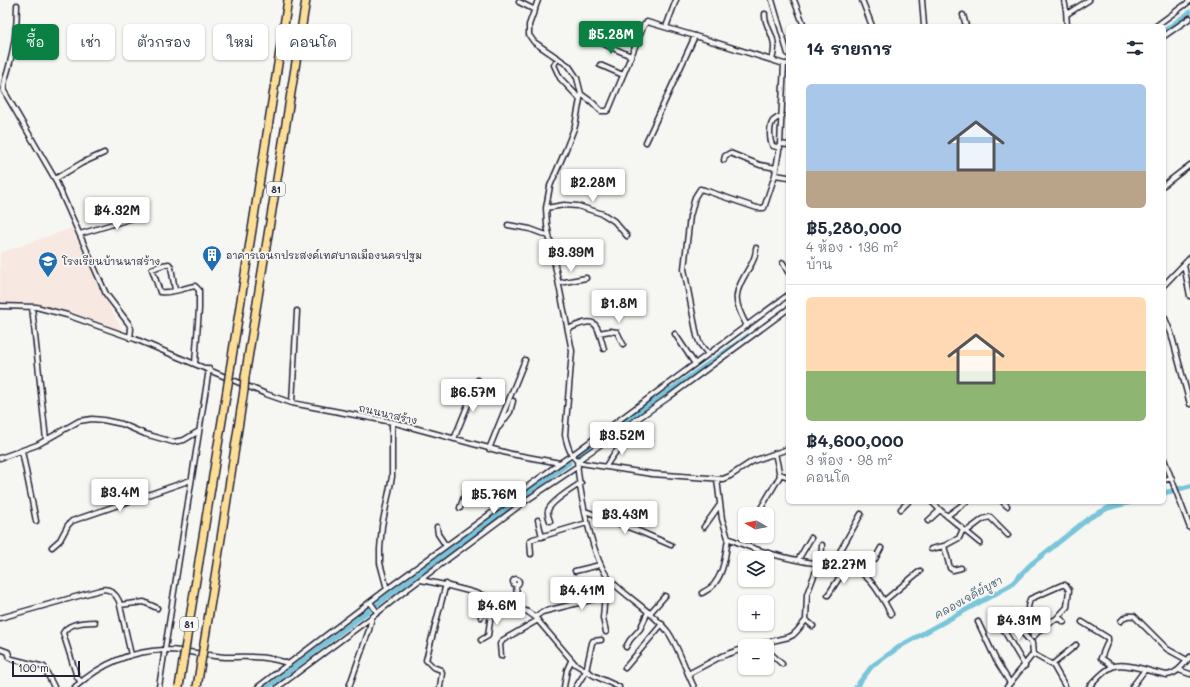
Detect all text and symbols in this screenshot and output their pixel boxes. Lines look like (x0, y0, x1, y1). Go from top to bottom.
pin: ฿5.28M (578, 21, 644, 55)
chip: ซื้อ (12, 24, 59, 60)
chip: เช่า (67, 24, 115, 60)
chip: ตัวกรอง (123, 24, 205, 60)
chip: ใหม่ (213, 24, 268, 60)
chip: คอนโด (276, 24, 351, 60)
text: ฿5.28M (588, 25, 634, 42)
text: 14 รายการ (806, 37, 892, 59)
icon: filters (1124, 37, 1146, 59)
icon: home (940, 110, 1012, 182)
pin: ฿2.28M (560, 169, 626, 203)
text: ฿2.28M (570, 173, 616, 190)
road number: 81 (267, 182, 285, 196)
pin: ฿4.32M (84, 197, 150, 231)
text: ฿4.32M (94, 201, 140, 218)
text: ฿5,280,000 (806, 216, 902, 238)
text: 4 ห้อง · 136 m² (806, 238, 898, 255)
pin: ฿3.39M (538, 239, 604, 273)
text: ฿3.39M (548, 243, 594, 260)
building icon: อาคารเอนกประสงค์เทศบาลเมืองนครปฐม (201, 244, 223, 272)
place label: อาคารเอนกประสงค์เทศบาลเมืองนครปฐม (226, 248, 422, 262)
school or university icon: โรงเรียนบ้านนาสร้าง (37, 250, 59, 278)
place label: โรงเรียนบ้านนาสร้าง (61, 254, 160, 268)
text: บ้าน (806, 255, 832, 272)
pin: ฿1.8M (591, 290, 647, 324)
text: ฿1.8M (600, 294, 638, 311)
icon: home (940, 323, 1012, 395)
pin: ฿6.57M (440, 379, 506, 413)
text: ฿6.57M (450, 383, 496, 400)
street label: ถนนนาสร้าง (357, 400, 419, 428)
pin: ฿3.52M (589, 422, 655, 456)
text: ฿3.52M (599, 426, 645, 443)
text: ฿4,600,000 (806, 429, 904, 451)
text: 3 ห้อง · 98 m² (806, 451, 892, 468)
text: คอนโด (806, 468, 850, 485)
pin: ฿3.4M (92, 479, 148, 513)
pin: ฿5.76M (461, 481, 527, 515)
text: ฿3.4M (100, 483, 140, 500)
text: ฿5.76M (471, 485, 517, 502)
pin: ฿3.43M (592, 501, 658, 535)
text: ฿3.43M (601, 505, 649, 522)
north arrow (738, 507, 774, 543)
map controls (738, 507, 774, 675)
button: layers (738, 551, 774, 587)
pin: ฿2.27M (811, 551, 877, 585)
text: ฿2.27M (821, 555, 867, 572)
water label: คลองเจดีย์บูชา (931, 572, 1006, 624)
pin: ฿4.41M (549, 577, 615, 611)
text: ฿4.41M (559, 581, 605, 598)
pin: ฿4.6M (469, 592, 525, 626)
button: + (738, 595, 774, 631)
text: ฿4.6M (477, 596, 517, 613)
pin: ฿4.31M (986, 607, 1052, 641)
text: ฿4.31M (996, 611, 1042, 628)
road number: 81 (180, 617, 198, 631)
button: − (738, 639, 774, 675)
scale bar (12, 659, 80, 678)
text: 100 m (18, 660, 49, 675)

